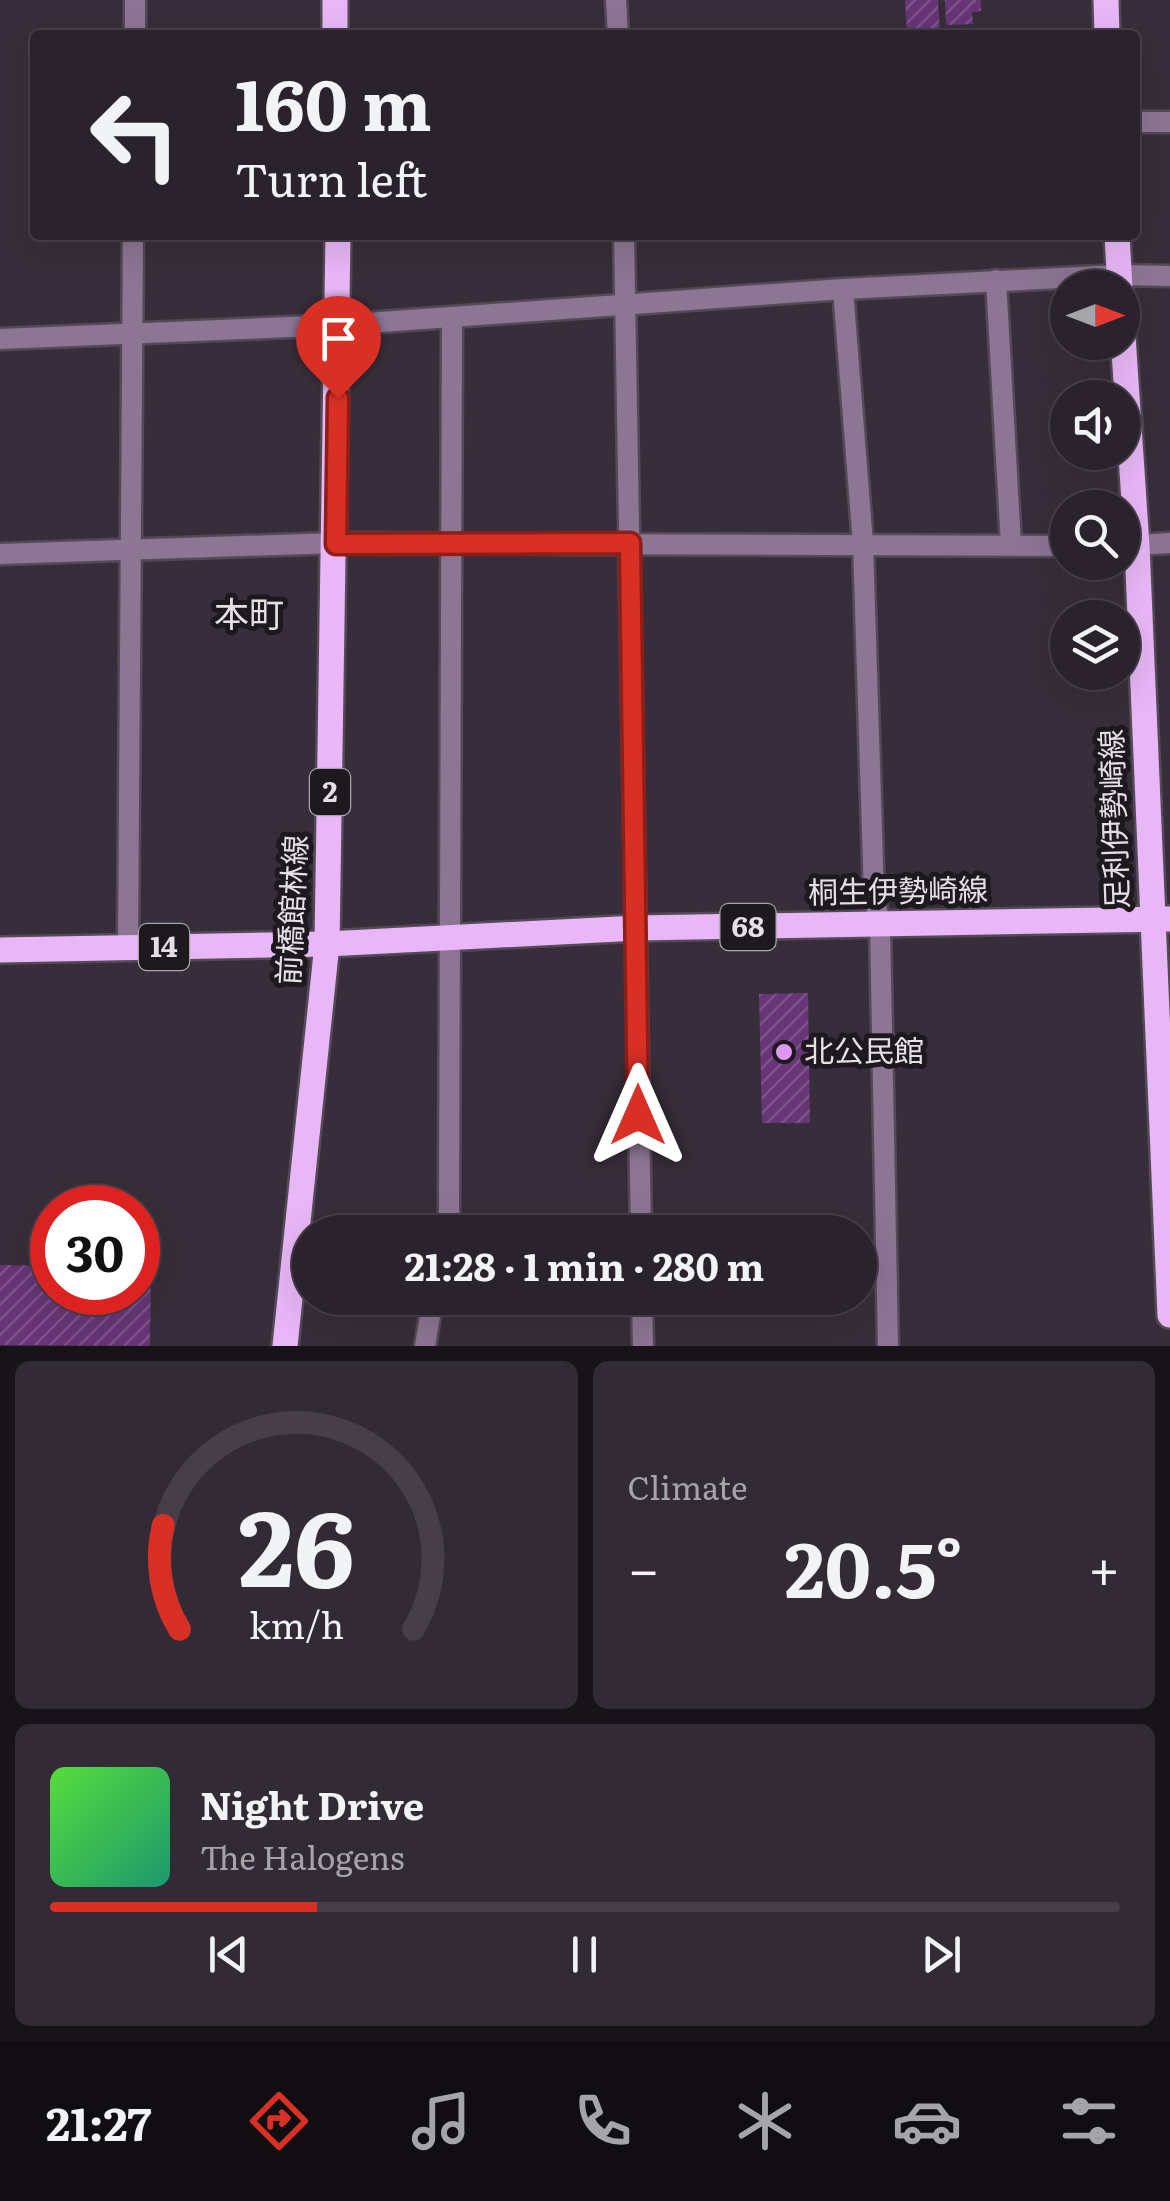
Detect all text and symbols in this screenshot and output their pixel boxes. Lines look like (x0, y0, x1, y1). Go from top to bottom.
text: 160 m (235, 49, 432, 153)
icon: left (70, 70, 200, 200)
text: Turn left (235, 144, 427, 211)
north arrow (1050, 270, 1140, 360)
map controls (1050, 270, 1140, 690)
pin (296, 296, 381, 399)
icon: arrive (311, 311, 366, 366)
button: sound (1050, 380, 1140, 470)
button: search (1050, 490, 1140, 580)
district label: 本町 (214, 586, 284, 638)
button: layers (1050, 600, 1140, 690)
street label: 足利伊勢崎線 (1087, 728, 1137, 910)
road number: 2 (310, 769, 350, 815)
street label: 前橋館林線 (264, 834, 316, 986)
street label: 桐生伊勢崎線 (808, 865, 988, 913)
road number: 68 (720, 904, 776, 950)
road number: 14 (139, 924, 189, 970)
place label: 北公民館 (804, 1027, 924, 1071)
marker: 北公民館 (773, 1041, 795, 1063)
position arrow (586, 1063, 690, 1167)
speed limit sign: 30 (30, 1185, 160, 1315)
text: 21:28 · 1 min · 280 m (405, 1236, 764, 1293)
text: Climate (628, 1462, 748, 1510)
text: 26 (238, 1465, 355, 1619)
text: 20.5° (785, 1510, 963, 1621)
text: − (628, 1525, 660, 1607)
text: + (1088, 1525, 1120, 1607)
text: km/h (249, 1597, 344, 1650)
text: Night Drive (200, 1775, 424, 1832)
text: The Halogens (200, 1832, 404, 1880)
icon: previous (201, 1927, 256, 1982)
icon: pause (557, 1927, 612, 1982)
icon: next (914, 1927, 969, 1982)
icon: directions (244, 2086, 314, 2156)
icon: music (406, 2086, 476, 2156)
icon: phone (568, 2086, 638, 2156)
icon: climate (730, 2086, 800, 2156)
icon: car (892, 2086, 962, 2156)
icon: filters (1054, 2086, 1124, 2156)
text: 21:27 (46, 2088, 151, 2155)

